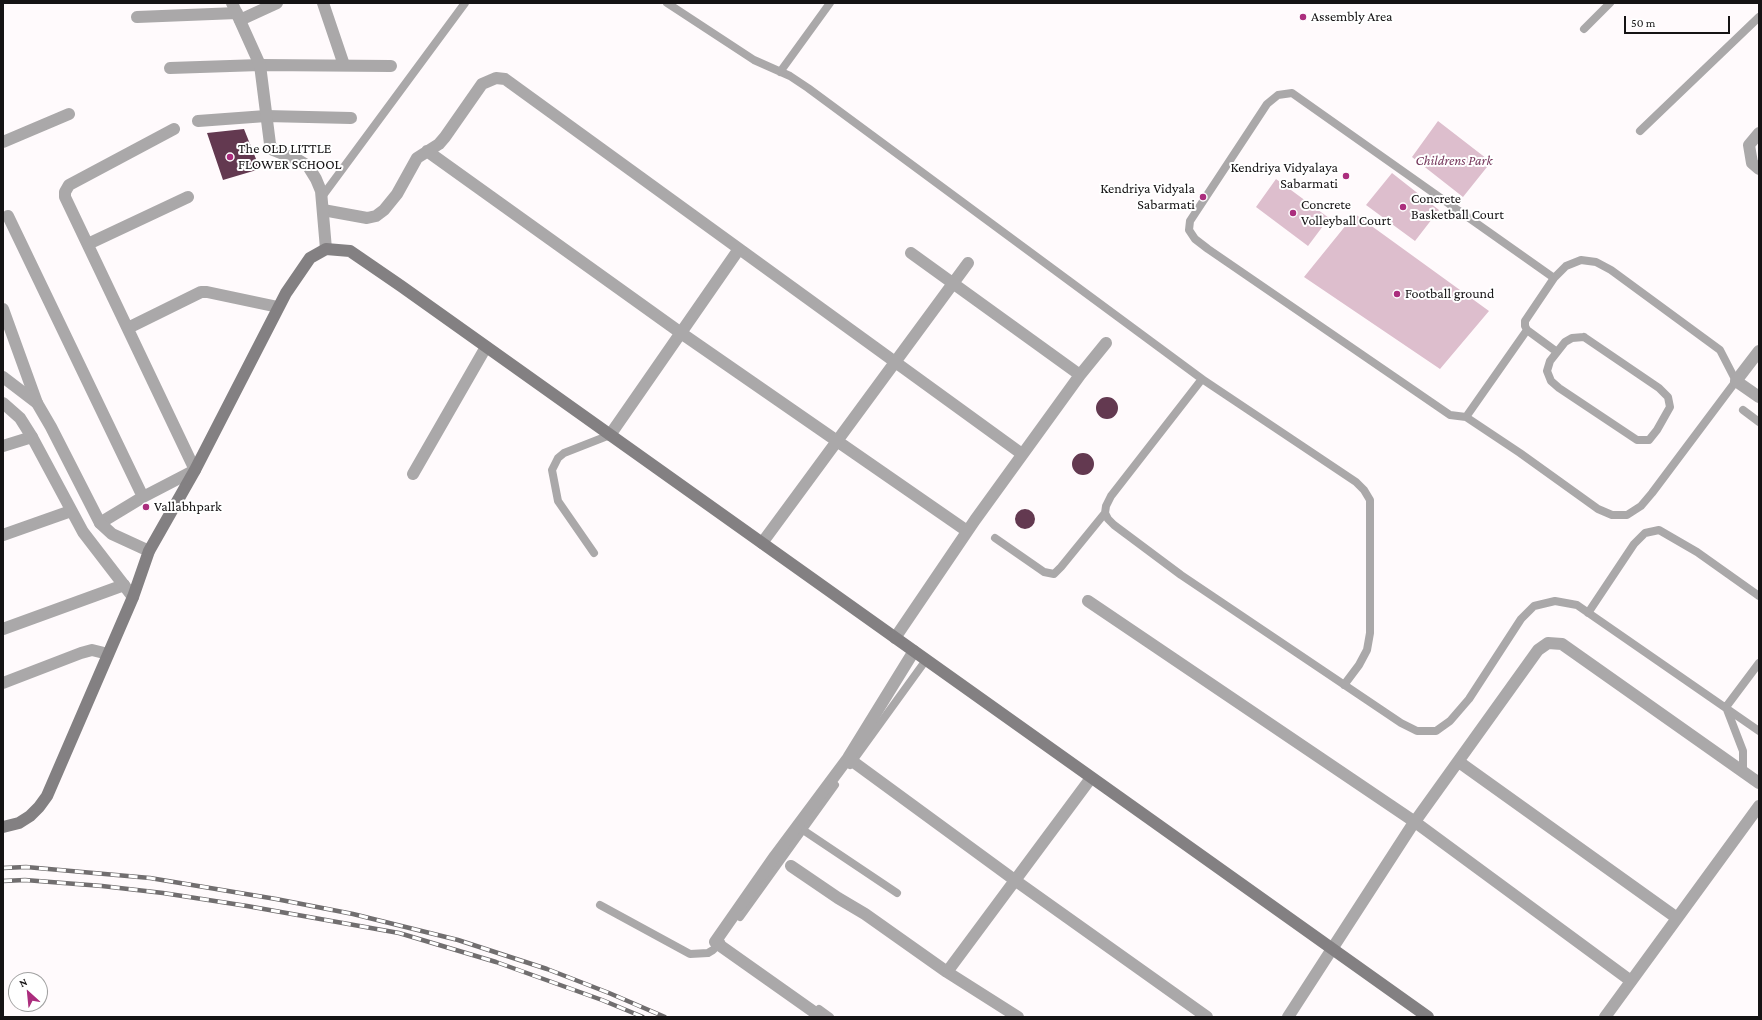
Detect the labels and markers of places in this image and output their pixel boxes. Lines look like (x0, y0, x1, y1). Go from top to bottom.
place label: Assembly Area (1311, 9, 1393, 25)
marker: Assembly Area (1298, 12, 1308, 22)
place label: The OLD LITTLE FLOWER SCHOOL (238, 141, 342, 174)
marker: The OLD LITTLE FLOWER SCHOOL (225, 152, 235, 162)
place label: Kendriya Vidyalaya Sabarmati (1230, 160, 1338, 192)
marker: Kendriya Vidyalaya Sabarmati (1341, 171, 1351, 181)
place label: Kendriya Vidyala Sabarmati (1100, 181, 1195, 214)
place label: Concrete Basketball Court (1411, 191, 1504, 224)
marker: Kendriya Vidyala Sabarmati (1198, 192, 1208, 202)
place label: Concrete Volleyball Court (1301, 197, 1391, 230)
marker: Concrete Basketball Court (1398, 202, 1408, 212)
marker: Concrete Volleyball Court (1288, 208, 1298, 218)
place label: Football ground (1405, 286, 1494, 302)
marker: Football ground (1392, 289, 1402, 299)
place label: Vallabhpark (154, 499, 222, 515)
marker: Vallabhpark (141, 502, 151, 512)

